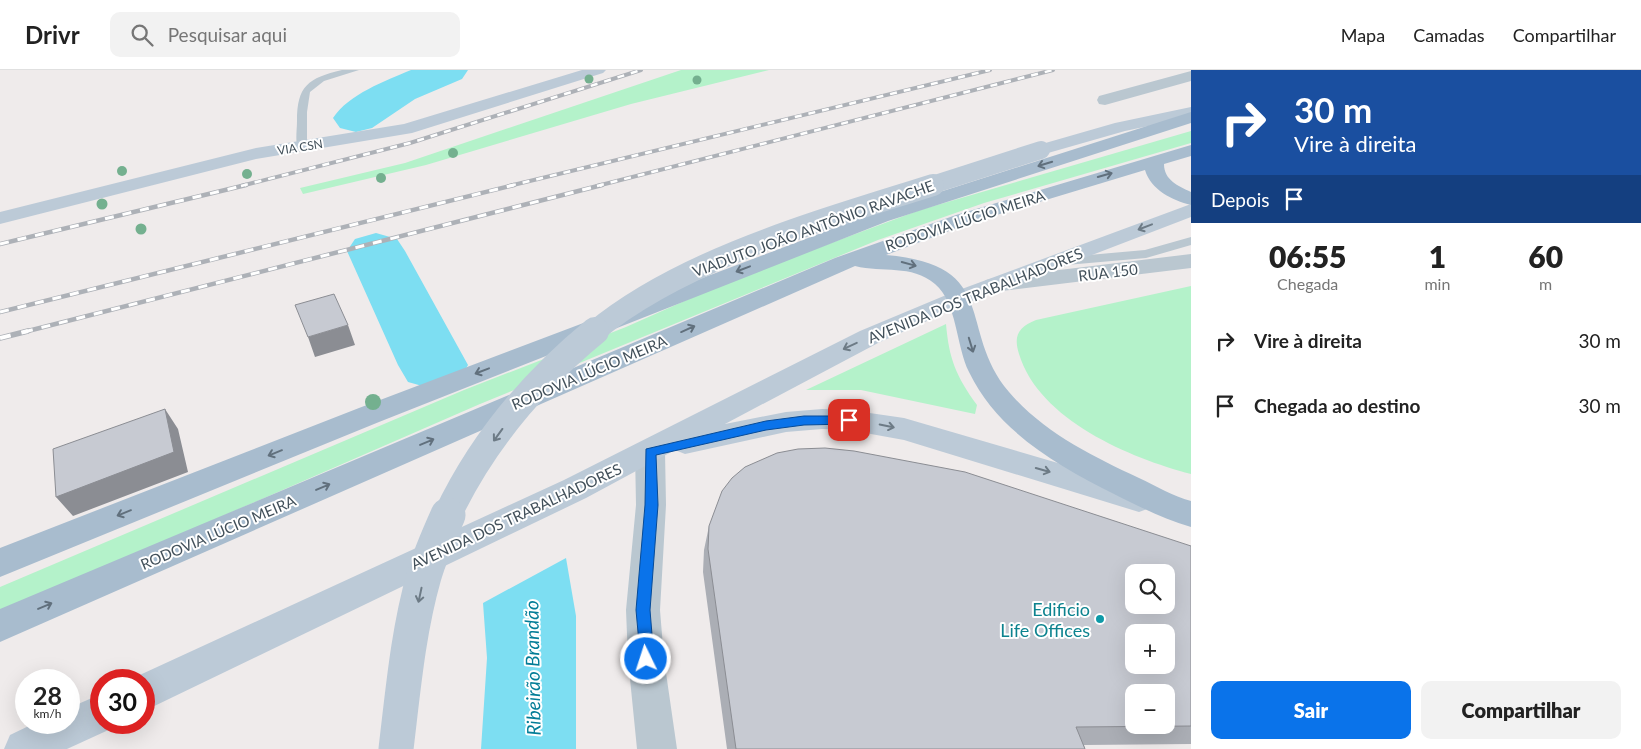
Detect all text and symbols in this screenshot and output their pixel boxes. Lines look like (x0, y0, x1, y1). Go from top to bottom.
search box (110, 12, 460, 57)
text: Drivr (25, 20, 80, 49)
icon: search (128, 21, 156, 49)
text: Pesquisar aqui (168, 23, 287, 46)
text: Mapa (1341, 24, 1385, 46)
text: Camadas (1413, 24, 1485, 46)
text: Compartilhar (1513, 24, 1616, 46)
text: 30 m (1294, 88, 1372, 130)
icon: right (1211, 90, 1276, 155)
text: Vire à direita (1294, 130, 1416, 157)
street label: VIA CSN (276, 136, 324, 158)
one-way arrow (1037, 160, 1053, 170)
one-way arrow (1097, 170, 1113, 180)
street label: VIADUTO JOÃO ANTÔNIO RAVACHE (690, 176, 936, 280)
street label: RODOVIA LÚCIO MEIRA (883, 185, 1048, 254)
icon: arrive (1280, 185, 1308, 213)
text: Depois (1211, 188, 1270, 211)
one-way arrow (1138, 224, 1153, 233)
text: 06:55 (1269, 238, 1346, 274)
text: 1 (1429, 238, 1446, 274)
text: 60 (1528, 238, 1563, 274)
street label: AVENIDA DOS TRABALHADORES (865, 243, 1085, 347)
street label: RUA 150 (1077, 259, 1139, 285)
one-way arrow (900, 260, 916, 269)
one-way arrow (735, 266, 750, 275)
text: Chegada (1277, 274, 1338, 293)
text: min (1424, 274, 1450, 293)
text: m (1539, 274, 1552, 293)
one-way arrow (680, 323, 695, 333)
icon: right (1211, 327, 1239, 355)
text: Vire à direita (1254, 329, 1362, 352)
text: 30 m (1578, 329, 1621, 352)
street label: RODOVIA LÚCIO MEIRA (509, 331, 670, 413)
one-way arrow (967, 337, 977, 353)
one-way arrow (843, 341, 858, 351)
one-way arrow (475, 367, 490, 377)
icon: arrive (1211, 392, 1239, 420)
text: Chegada ao destino (1254, 394, 1420, 417)
text: 30 m (1578, 394, 1621, 417)
pin (828, 399, 870, 441)
icon: arrive (835, 406, 863, 434)
one-way arrow (878, 421, 894, 431)
one-way arrow (493, 428, 504, 441)
one-way arrow (419, 436, 434, 446)
one-way arrow (268, 449, 283, 458)
street label: AVENIDA DOS TRABALHADORES (408, 459, 624, 573)
one-way arrow (1034, 466, 1050, 476)
one-way arrow (315, 481, 330, 491)
street label: RODOVIA LÚCIO MEIRA (138, 491, 299, 573)
one-way arrow (117, 509, 132, 519)
map controls (1125, 564, 1175, 734)
button: search (1125, 564, 1175, 614)
one-way arrow (415, 587, 424, 603)
place label: Edificio Life Offices (1000, 598, 1090, 641)
water label: Ribeirão Brandão (519, 600, 545, 736)
one-way arrow (37, 601, 52, 611)
marker: Edificio Life Offices (1094, 613, 1106, 625)
button: + (1125, 624, 1175, 674)
position arrow (619, 632, 671, 684)
speed limit sign: 30 (90, 669, 155, 734)
text: 28 (33, 680, 62, 710)
button: Sair (1211, 681, 1411, 739)
button: Compartilhar (1421, 681, 1621, 739)
button: − (1125, 684, 1175, 734)
text: km/h (33, 706, 62, 721)

